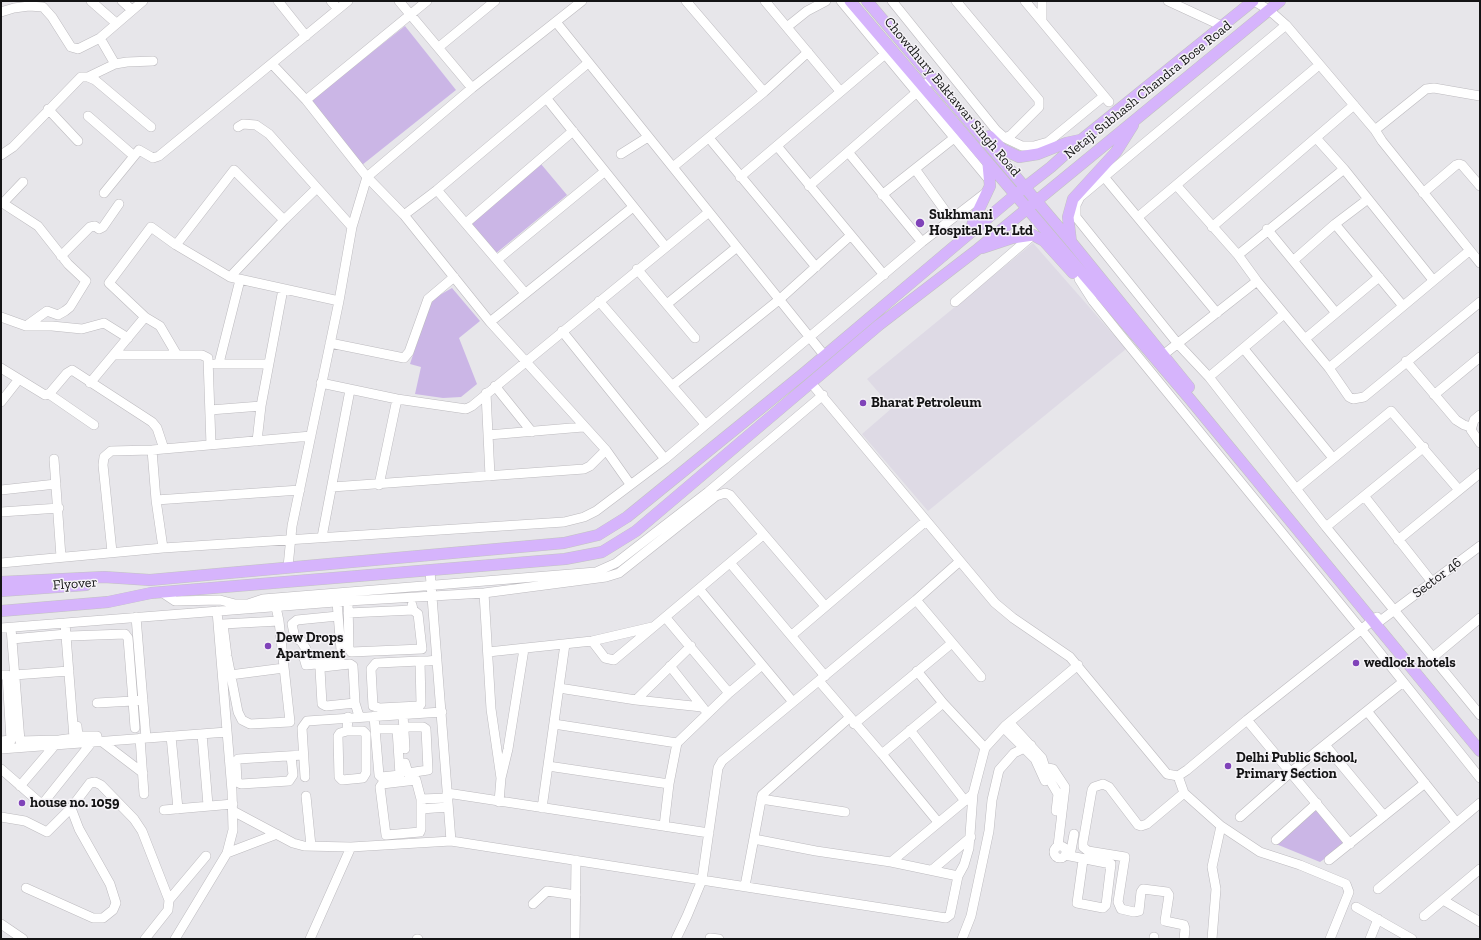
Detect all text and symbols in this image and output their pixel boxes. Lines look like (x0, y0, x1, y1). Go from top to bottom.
street label: Chowdhury Baktawar Singh Road (880, 14, 1024, 180)
street label: Netaji Subhash Chandra Bose Road (1061, 17, 1235, 163)
place label: Sukhmani Hospital Pvt. Ltd (929, 207, 1033, 240)
marker: Sukhmani Hospital Pvt. Ltd (914, 217, 926, 229)
place label: Bharat Petroleum (871, 395, 982, 411)
marker: Bharat Petroleum (858, 398, 868, 408)
street label: Sector 46 (1409, 554, 1465, 602)
street label: Flyover (52, 574, 98, 594)
place label: Dew Drops Apartment (276, 630, 345, 662)
marker: Dew Drops Apartment (263, 641, 273, 651)
place label: wedlock hotels (1364, 655, 1456, 671)
marker: wedlock hotels (1351, 658, 1361, 668)
place label: Delhi Public School, Primary Section (1236, 750, 1357, 782)
marker: Delhi Public School, Primary Section (1223, 761, 1233, 771)
place label: house no. 1059 (30, 795, 119, 811)
marker: house no. 1059 (17, 798, 27, 808)

